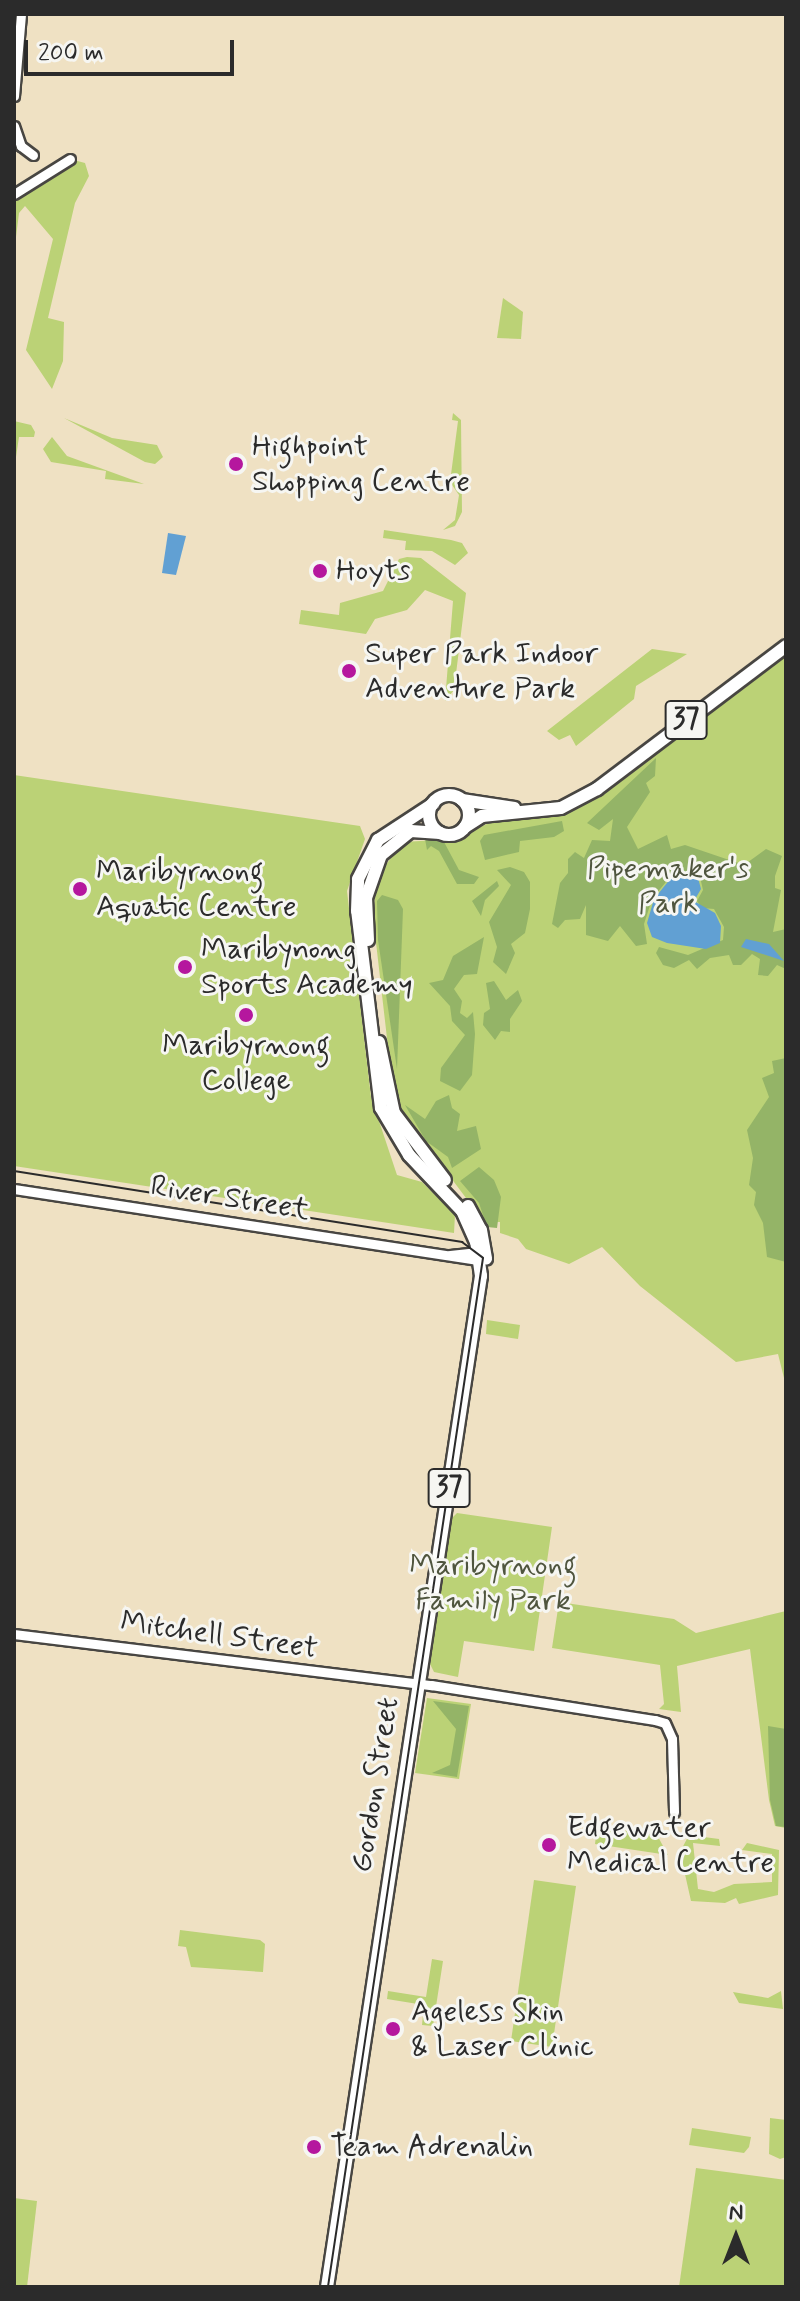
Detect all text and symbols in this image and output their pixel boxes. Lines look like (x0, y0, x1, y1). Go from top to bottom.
scale bar (28, 24, 238, 74)
text: 200 m (38, 38, 104, 69)
place label: Highpoint Shopping Centre (252, 429, 465, 500)
marker: Highpoint Shopping Centre (227, 455, 245, 473)
place label: Hoyts (336, 553, 410, 589)
marker: Hoyts (311, 562, 329, 580)
place label: Super Park Indoor Adventure Park (365, 636, 595, 706)
marker: Super Park Indoor Adventure Park (340, 662, 358, 680)
road number: 37 (664, 696, 708, 744)
park label: Pipemaker's Park (587, 851, 749, 922)
place label: Maribyrnong Aquatic Centre (96, 854, 291, 924)
marker: Maribyrnong Aquatic Centre (71, 880, 89, 898)
place label: Maribynong Sports Academy (201, 932, 418, 1002)
marker: Maribynong Sports Academy (176, 958, 194, 976)
marker: Maribyrnong College (237, 1006, 255, 1024)
place label: Maribyrnong College (162, 1028, 330, 1098)
street label: River Street (148, 1169, 312, 1229)
road number: 37 (427, 1464, 471, 1512)
park label: Maribyrnong Family Park (409, 1548, 577, 1618)
street label: Mitchell Street (119, 1604, 319, 1668)
street label: Gordon Street (344, 1693, 408, 1877)
place label: Edgewater Medical Centre (567, 1810, 769, 1880)
marker: Edgewater Medical Centre (538, 1834, 560, 1856)
place label: Ageless Skin & Laser Clinic (411, 1994, 594, 2064)
marker: Ageless Skin & Laser Clinic (382, 2018, 404, 2040)
place label: Team Adrenalin (330, 2129, 541, 2165)
marker: Team Adrenalin (305, 2138, 323, 2156)
north arrow (696, 2197, 776, 2277)
text: N (729, 2199, 743, 2227)

